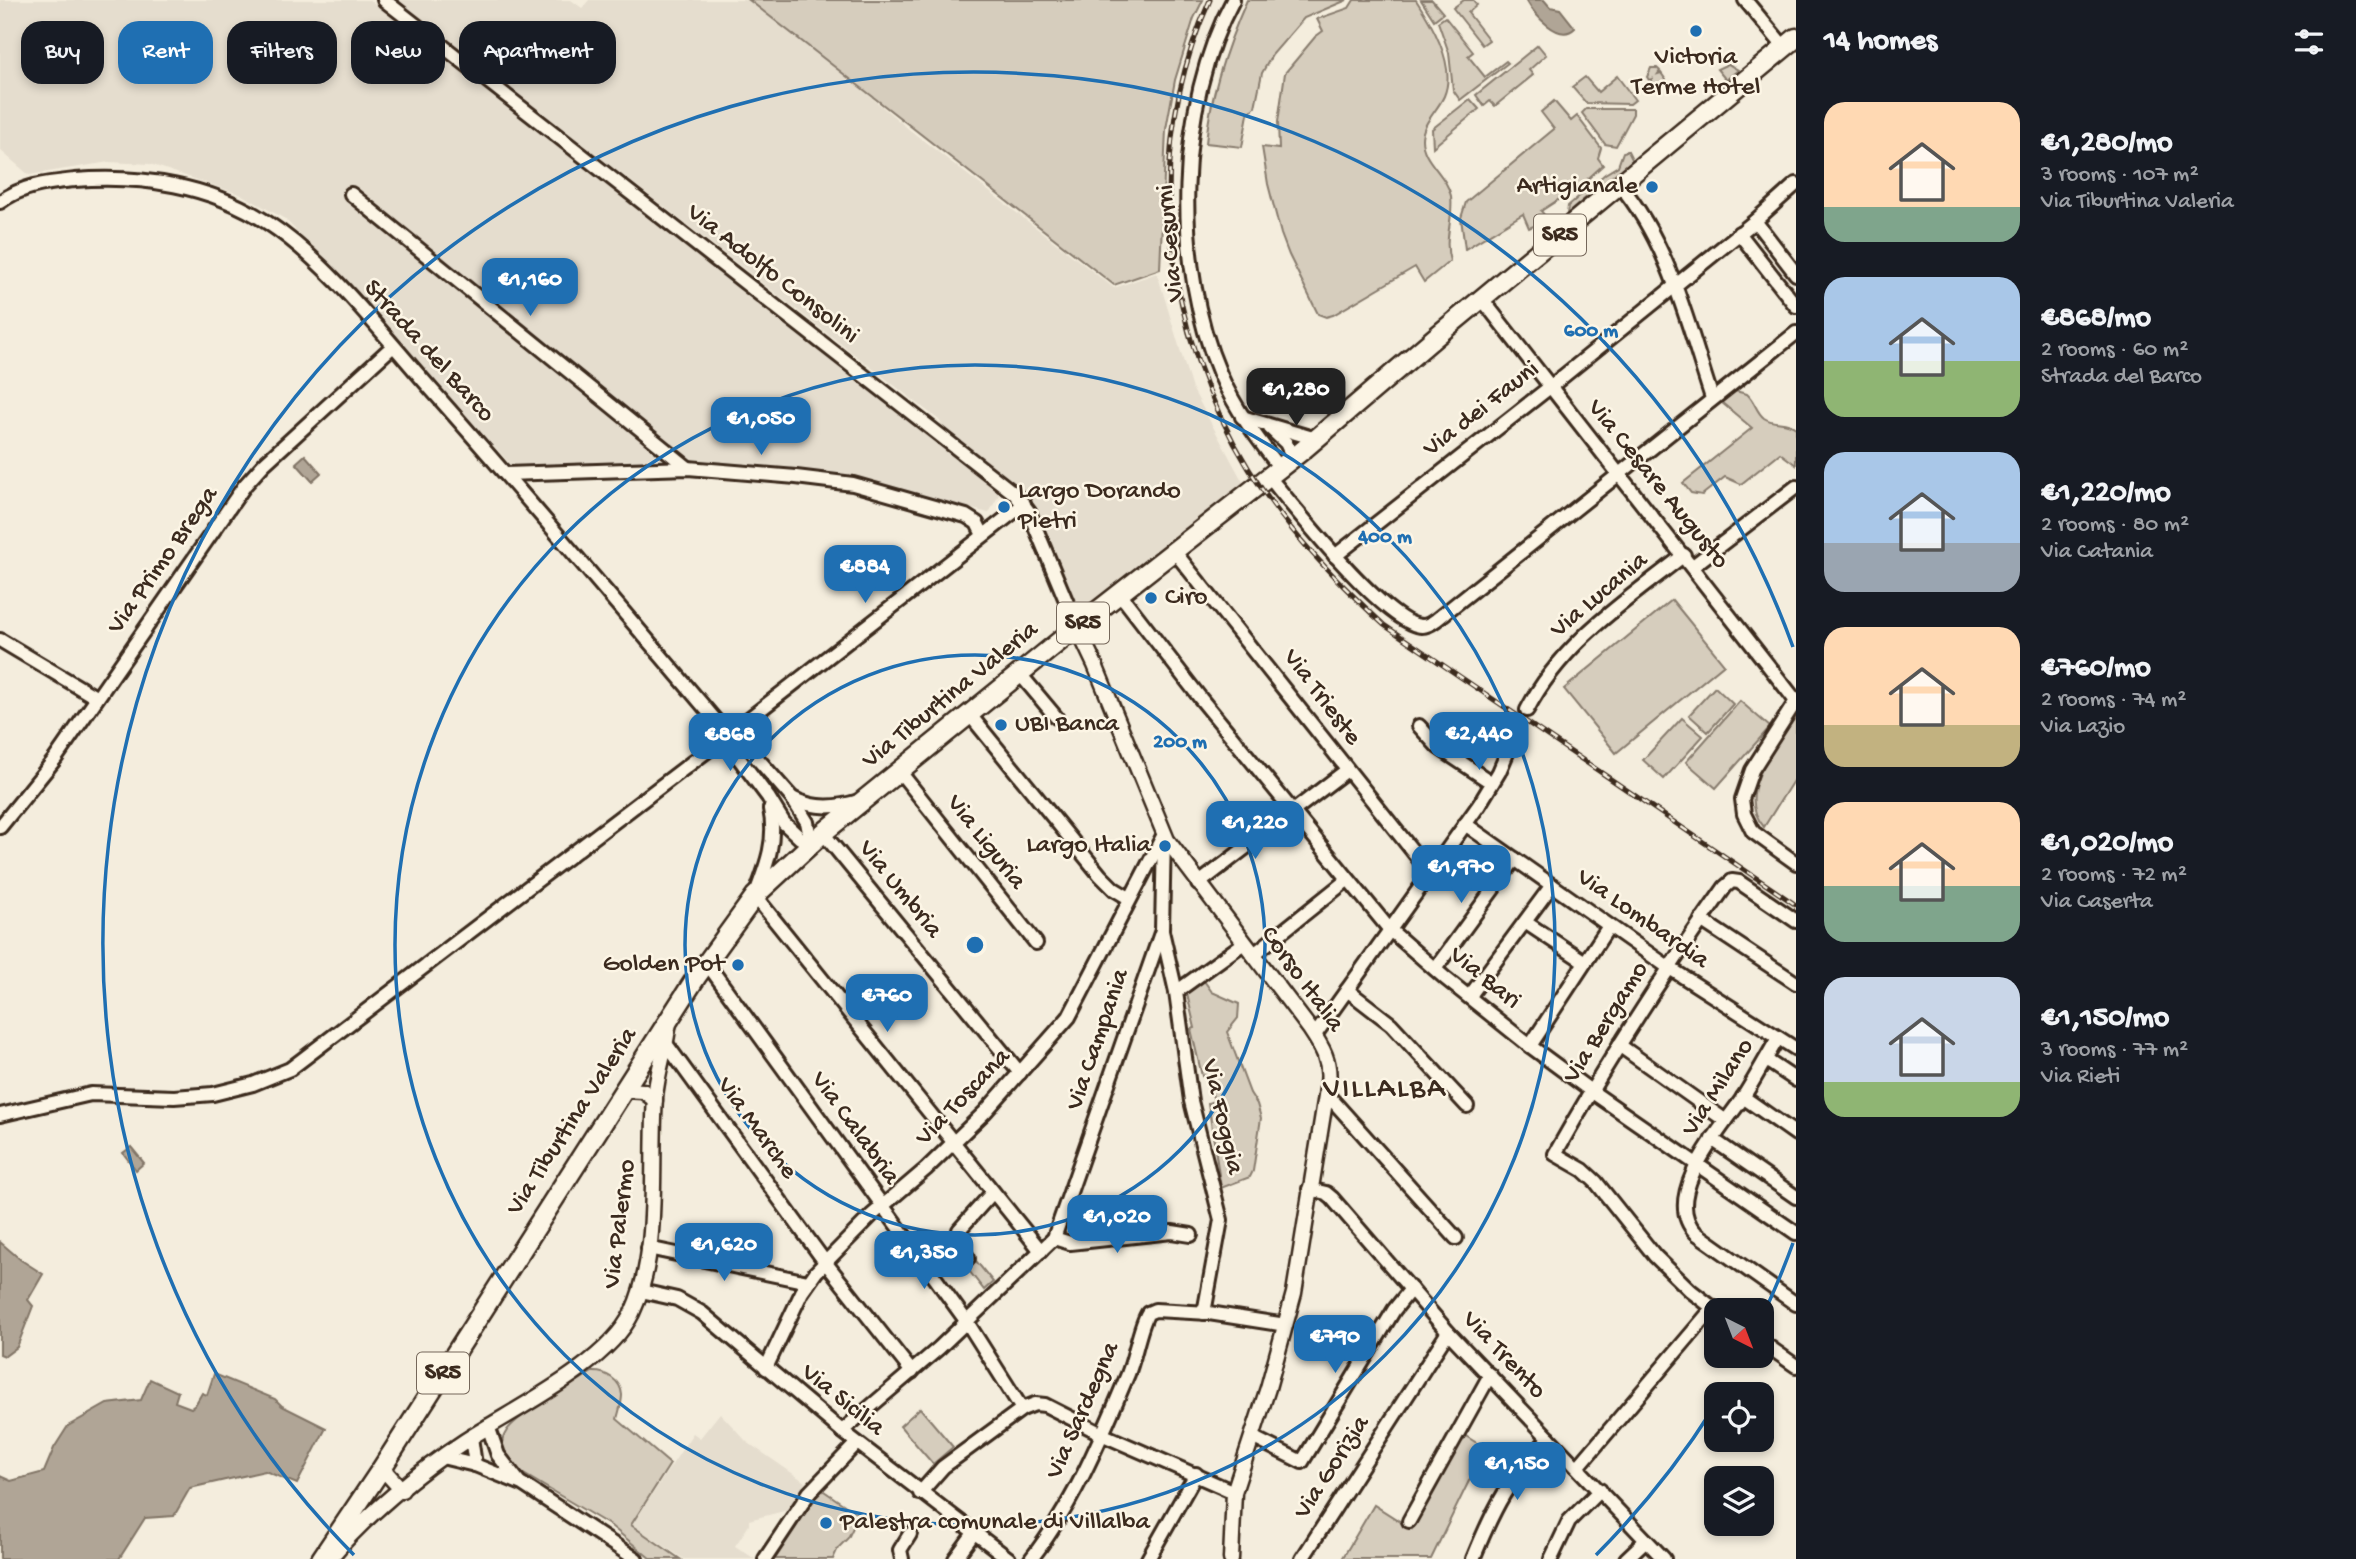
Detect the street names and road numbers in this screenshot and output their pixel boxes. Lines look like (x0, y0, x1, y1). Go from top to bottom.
street label: Via Cesurni (1151, 183, 1193, 304)
street label: Via Adolfo Consolini (679, 197, 864, 352)
road number: SR5 (1534, 214, 1586, 256)
street label: Strada del Barco (356, 274, 500, 430)
street label: Via dei Fauni (1417, 355, 1546, 466)
street label: Via Cesare Augusto (1578, 393, 1735, 576)
street label: Via Primo Brega (101, 480, 227, 642)
street label: Via Lucania (1544, 545, 1656, 646)
road number: SR5 (1057, 602, 1109, 644)
street label: Via Tiburtina Valeria (856, 614, 1047, 777)
street label: Via Trieste (1274, 643, 1368, 753)
street label: Via Liguria (938, 788, 1033, 898)
street label: Via Umbria (849, 834, 949, 946)
street label: Via Lombardia (1569, 862, 1716, 978)
street label: Corso Italia (1252, 921, 1351, 1040)
street label: Via Bari (1441, 940, 1526, 1017)
street label: Via Bergamo (1557, 956, 1657, 1090)
street label: Via Campania (1060, 964, 1138, 1116)
street label: Via Tiburtina Valeria (500, 1021, 646, 1223)
street label: Via Milano (1675, 1033, 1762, 1144)
street label: Via Toscana (909, 1042, 1019, 1154)
street label: Via Foggia (1192, 1055, 1250, 1179)
street label: Via Calabria (802, 1066, 906, 1193)
street label: Via Marche (708, 1071, 804, 1187)
street label: Via Palermo (598, 1158, 644, 1291)
street label: Via Trento (1454, 1305, 1552, 1407)
street label: Via Sardegna (1040, 1336, 1129, 1485)
road number: SR5 (417, 1352, 469, 1394)
street label: Via Sicilia (793, 1357, 891, 1445)
street label: Via Gorizia (1288, 1409, 1379, 1526)

